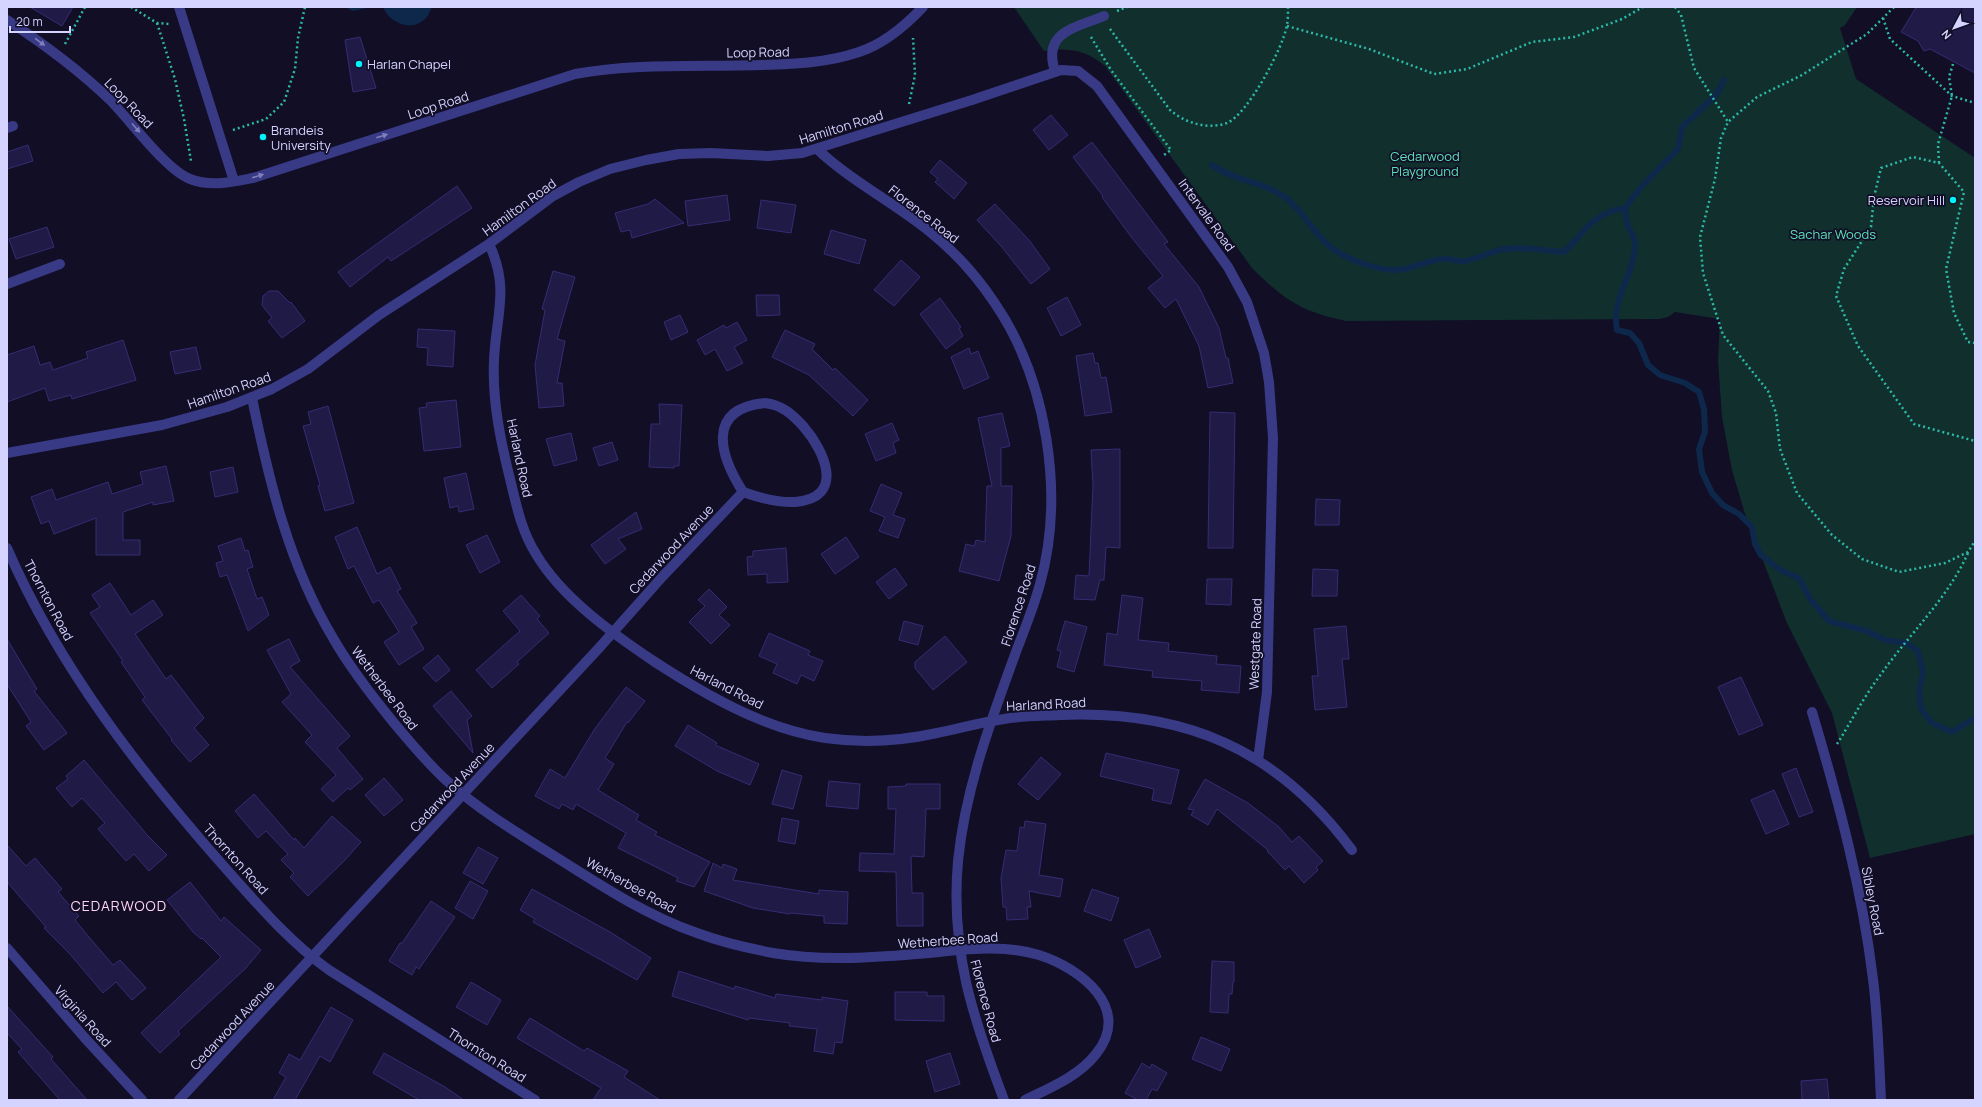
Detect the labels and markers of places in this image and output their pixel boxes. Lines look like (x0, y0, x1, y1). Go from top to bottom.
place label: Harlan Chapel (367, 55, 451, 73)
marker: Harlan Chapel (354, 59, 364, 69)
place label: Brandeis University (271, 121, 331, 154)
marker: Brandeis University (258, 132, 268, 142)
place label: Reservoir Hill (1868, 191, 1945, 209)
marker: Reservoir Hill (1948, 195, 1958, 205)

